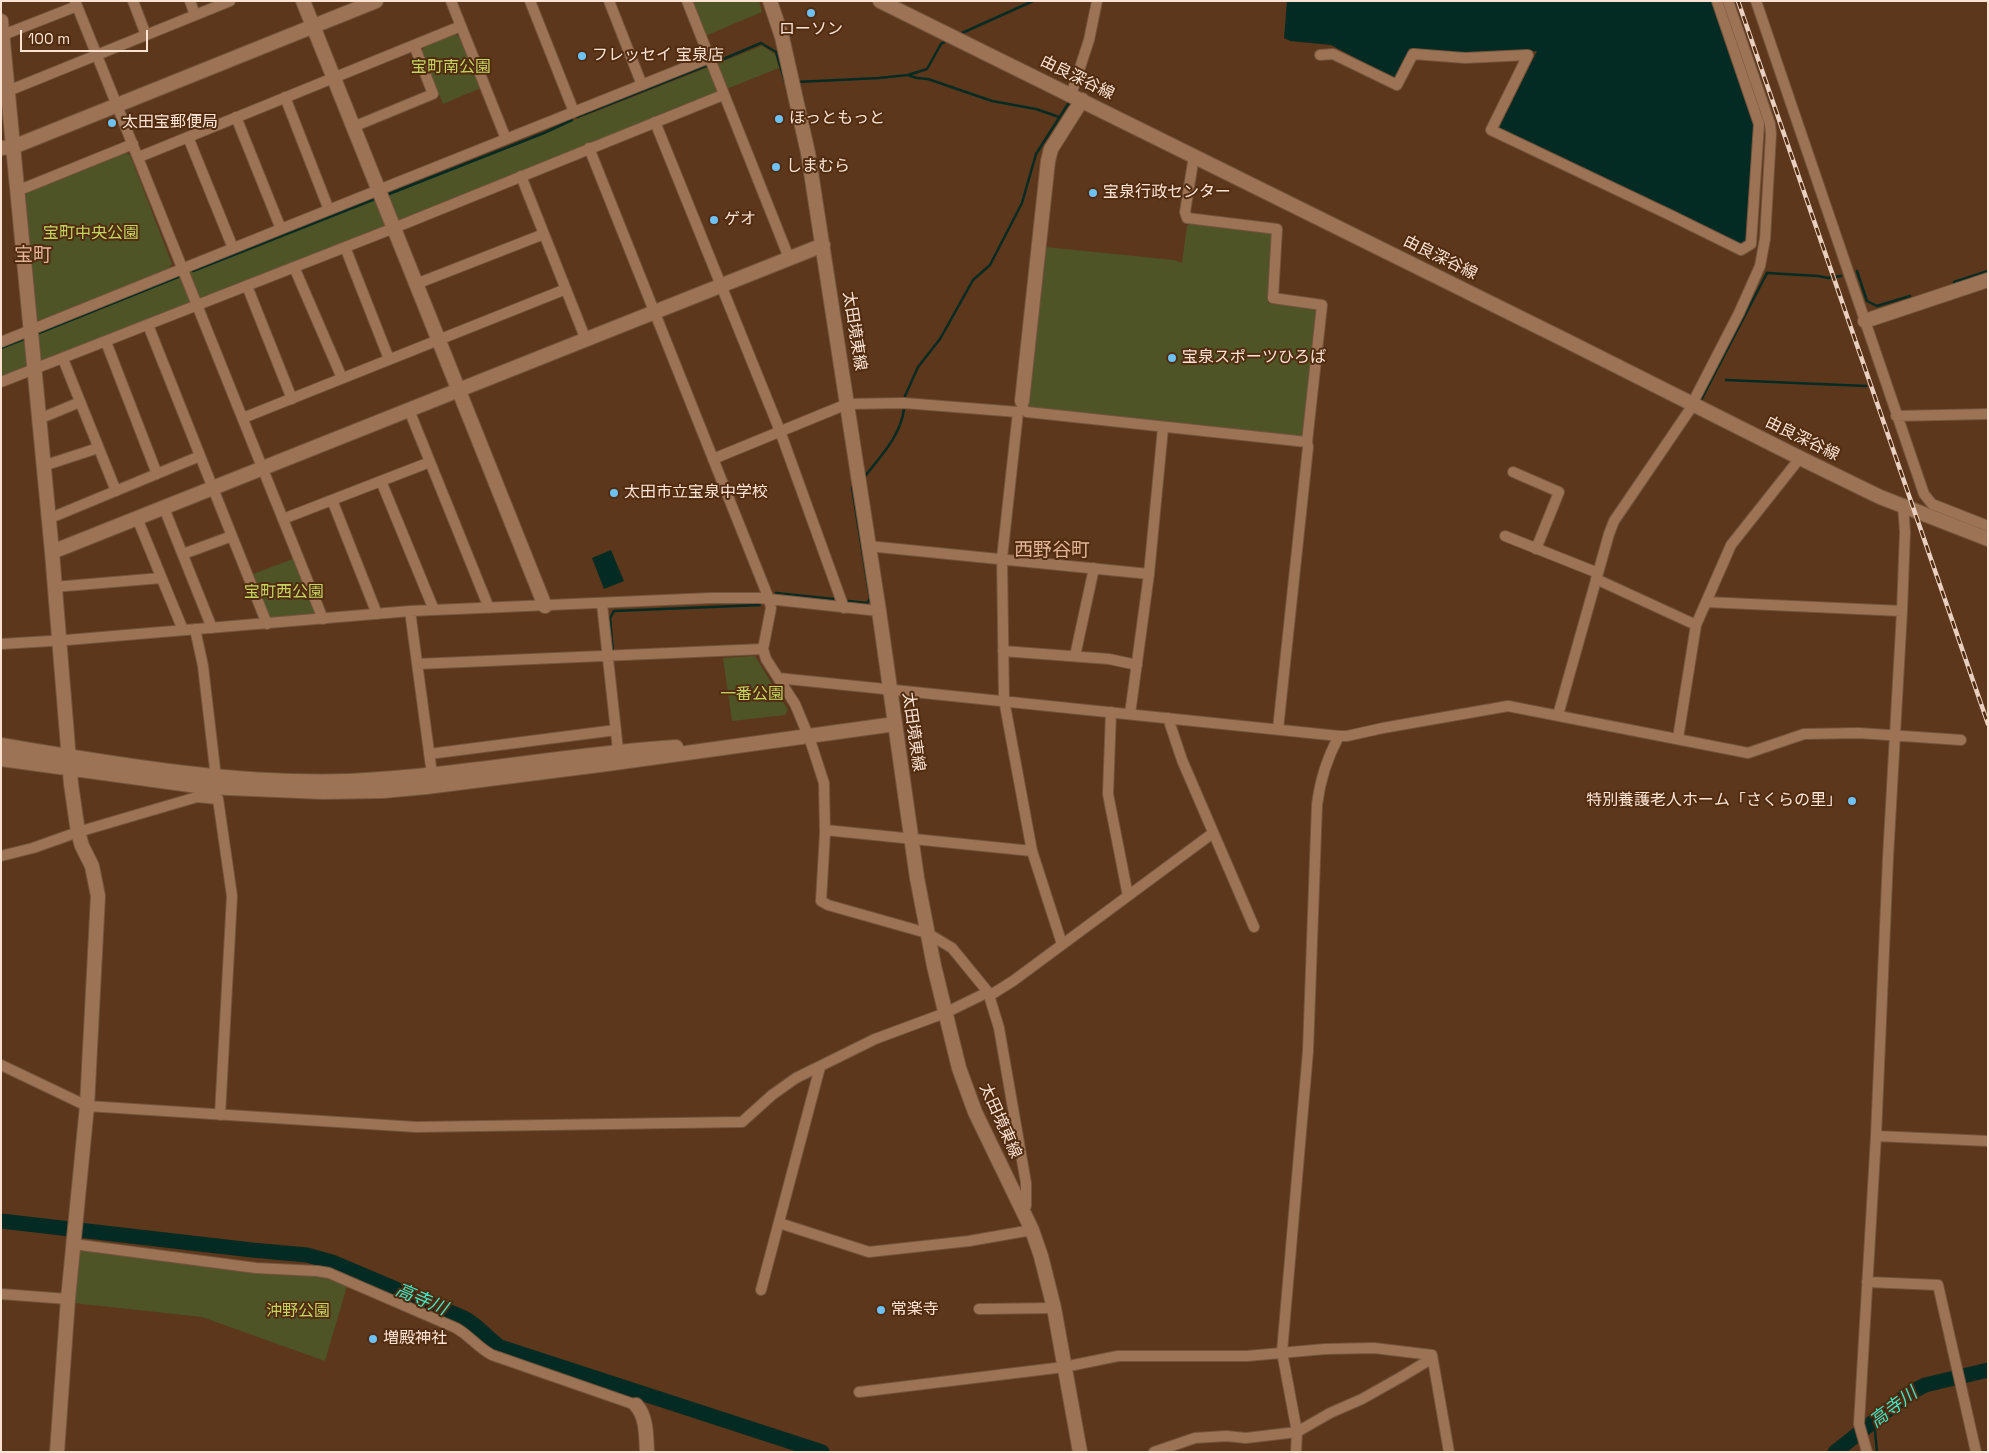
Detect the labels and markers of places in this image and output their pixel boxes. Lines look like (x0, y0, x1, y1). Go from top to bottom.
marker: ローソン (805, 7, 817, 19)
place label: ローソン (779, 20, 843, 40)
place label: フレッセイ 宝泉店 (592, 46, 724, 66)
marker: フレッセイ 宝泉店 (576, 50, 588, 62)
place label: ほっともっと (789, 109, 885, 129)
place label: 太田宝郵便局 (122, 113, 218, 133)
marker: ほっともっと (773, 113, 785, 125)
marker: 太田宝郵便局 (106, 117, 118, 129)
place label: しまむら (786, 157, 850, 177)
marker: しまむら (770, 161, 782, 173)
place label: 宝泉行政センター (1103, 183, 1231, 203)
marker: 宝泉行政センター (1087, 187, 1099, 199)
place label: ゲオ (724, 210, 756, 230)
marker: ゲオ (708, 214, 720, 226)
place label: 宝泉スポーツひろば (1182, 348, 1326, 368)
marker: 宝泉スポーツひろば (1166, 352, 1178, 364)
place label: 太田市立宝泉中学校 (624, 483, 768, 503)
marker: 太田市立宝泉中学校 (608, 487, 620, 499)
place label: 特別養護老人ホーム「さくらの里」 (1586, 791, 1842, 811)
marker: 特別養護老人ホーム「さくらの里」 (1846, 795, 1858, 807)
place label: 常楽寺 (891, 1300, 939, 1320)
marker: 常楽寺 (875, 1304, 887, 1316)
place label: 増殿神社 (383, 1329, 447, 1349)
marker: 増殿神社 (367, 1333, 379, 1345)

